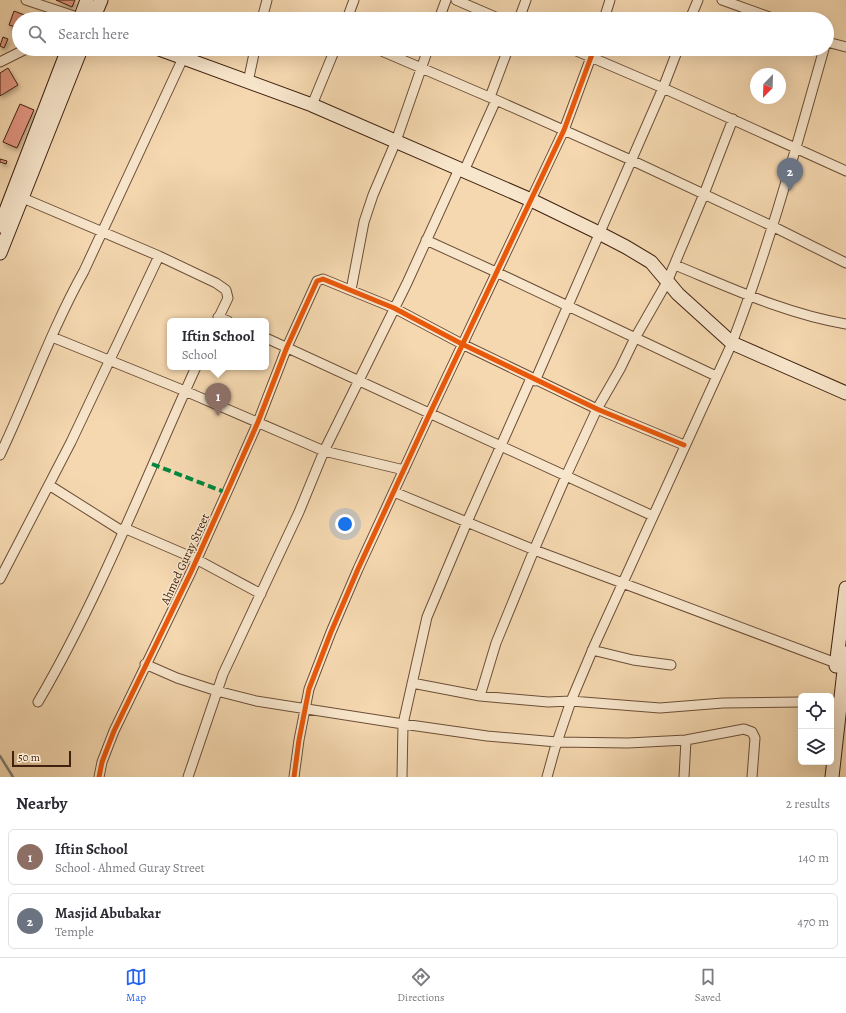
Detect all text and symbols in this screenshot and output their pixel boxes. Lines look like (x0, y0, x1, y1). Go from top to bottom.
search box (12, 12, 834, 56)
icon: search (26, 23, 48, 45)
text: Search here (58, 24, 129, 44)
north arrow (750, 68, 786, 104)
pin: 2 (777, 158, 803, 191)
popup (167, 318, 269, 370)
text: Iftin School (182, 326, 254, 346)
text: School (182, 346, 217, 363)
pin: 1 (205, 383, 231, 416)
street label: Ahmed Guray Street (156, 511, 213, 608)
your location (335, 514, 355, 534)
map controls (798, 693, 834, 765)
button: locate (798, 693, 834, 729)
button: layers (798, 729, 834, 765)
scale bar (12, 749, 71, 768)
text: 50 m (18, 750, 40, 765)
text: Nearby (16, 792, 67, 815)
text: 2 results (786, 795, 830, 812)
text: Iftin School (55, 839, 128, 859)
text: 1 (28, 849, 32, 866)
text: 140 m (798, 849, 829, 866)
text: School · Ahmed Guray Street (55, 859, 205, 876)
text: Masjid Abubakar (55, 903, 161, 923)
text: 2 (27, 913, 33, 930)
text: 470 m (797, 913, 829, 930)
text: Temple (55, 923, 94, 940)
tab: Map (125, 966, 147, 1005)
tab: Directions (397, 966, 445, 1005)
tab: Saved (695, 966, 721, 1005)

